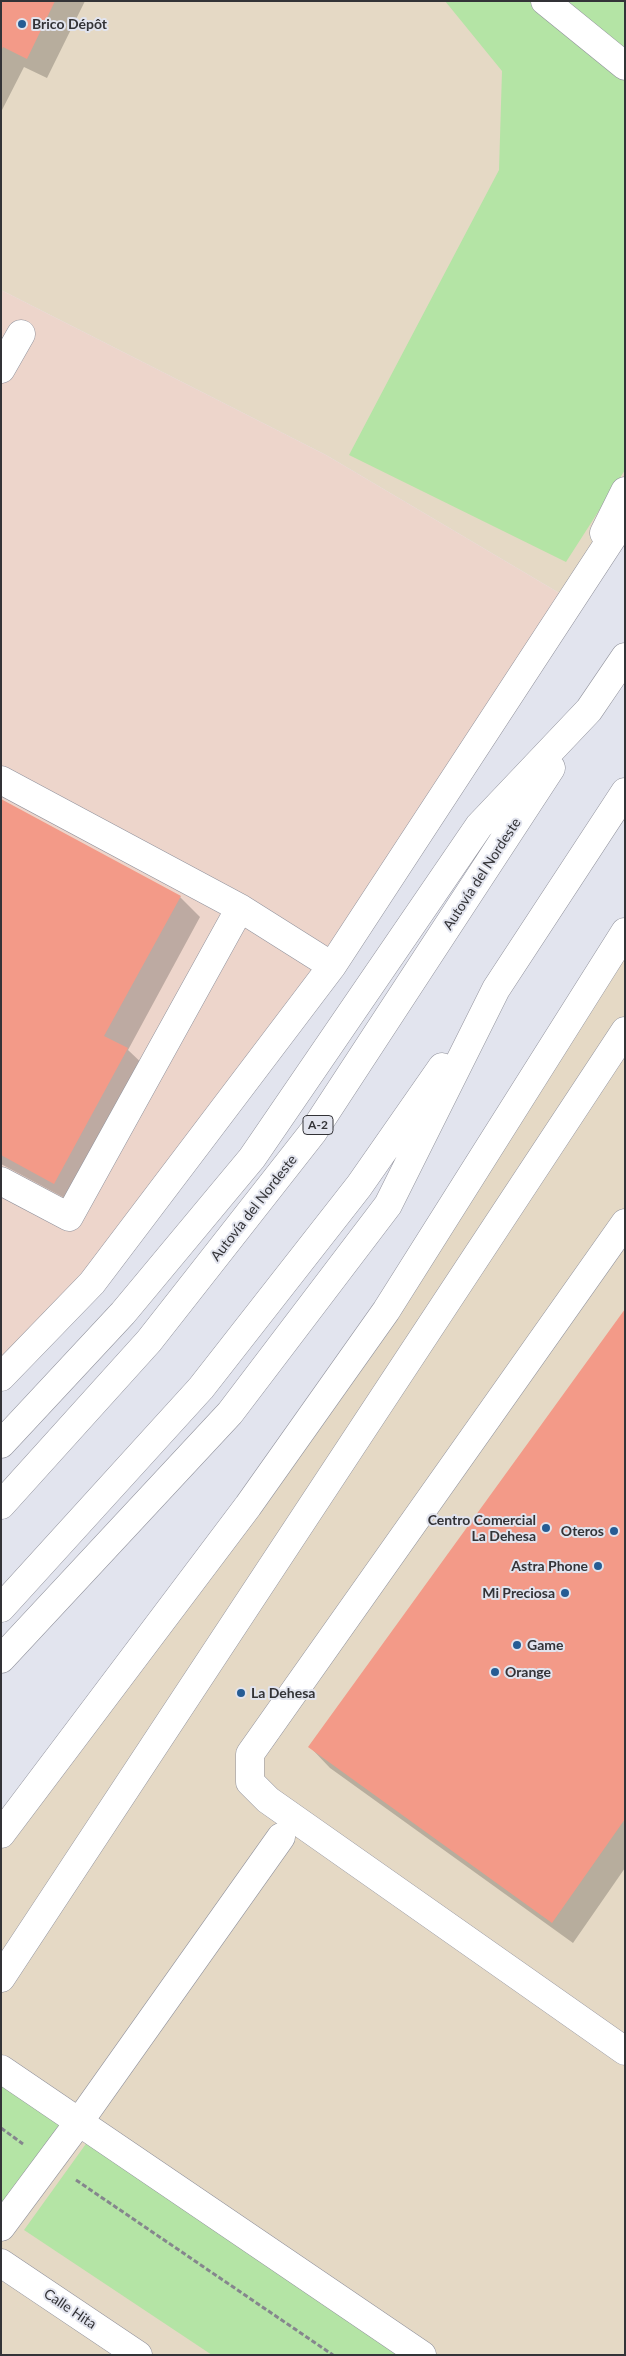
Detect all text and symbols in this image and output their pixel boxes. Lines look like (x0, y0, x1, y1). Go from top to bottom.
place label: Brico Dépôt (32, 16, 107, 32)
marker: Brico Dépôt (16, 18, 28, 30)
street label: Autovía del Nordeste (440, 815, 524, 933)
road number: A-2 (303, 1116, 333, 1134)
street label: Autovía del Nordeste (207, 1152, 301, 1264)
place label: Centro Comercial La Dehesa (428, 1512, 536, 1544)
marker: Centro Comercial La Dehesa (540, 1522, 552, 1534)
place label: Oteros (561, 1523, 604, 1539)
marker: Oteros (608, 1525, 620, 1537)
place label: Astra Phone (511, 1558, 588, 1574)
marker: Astra Phone (592, 1560, 604, 1572)
place label: Mi Preciosa (482, 1585, 555, 1601)
marker: Mi Preciosa (559, 1587, 571, 1599)
place label: Game (527, 1637, 563, 1653)
marker: Game (511, 1639, 523, 1651)
place label: Orange (505, 1664, 551, 1680)
marker: Orange (489, 1666, 501, 1678)
place label: La Dehesa (251, 1685, 315, 1701)
marker: La Dehesa (235, 1687, 247, 1699)
street label: Calle Hita (41, 2285, 99, 2333)

